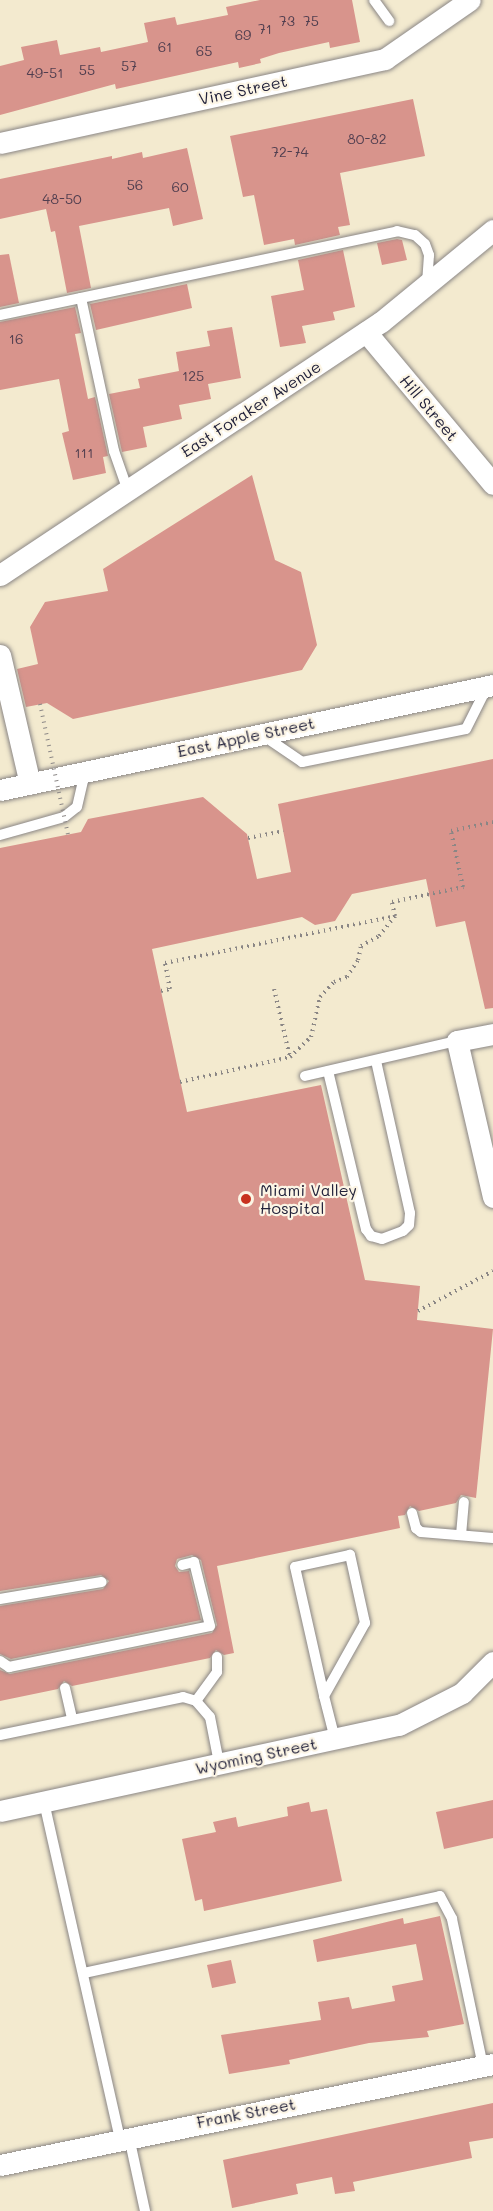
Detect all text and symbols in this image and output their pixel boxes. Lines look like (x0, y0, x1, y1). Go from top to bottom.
house number: 73 (279, 13, 295, 29)
house number: 75 (303, 13, 319, 29)
house number: 71 (258, 21, 272, 37)
house number: 69 (235, 27, 251, 43)
house number: 61 (158, 39, 172, 55)
house number: 65 (196, 43, 212, 59)
house number: 57 (121, 58, 137, 74)
house number: 55 (79, 62, 95, 78)
house number: 49-51 (27, 65, 63, 81)
street label: Vine Street (197, 71, 289, 109)
house number: 80-82 (347, 131, 387, 147)
house number: 72-74 (271, 144, 309, 160)
house number: 56 (127, 177, 143, 193)
house number: 60 (171, 179, 189, 195)
house number: 48-50 (42, 191, 82, 207)
house number: 16 (9, 331, 23, 347)
street label: East Foraker Avenue (178, 357, 324, 461)
house number: 125 (182, 368, 204, 384)
street label: Hill Street (396, 371, 462, 445)
house number: 111 (75, 445, 93, 461)
street label: East Apple Street (176, 713, 316, 761)
place label: Miami Valley Hospital (260, 1180, 357, 1218)
marker: Miami Valley Hospital (237, 1190, 255, 1208)
street label: Wyoming Street (193, 1734, 319, 1778)
street label: Frank Street (195, 2094, 297, 2132)

